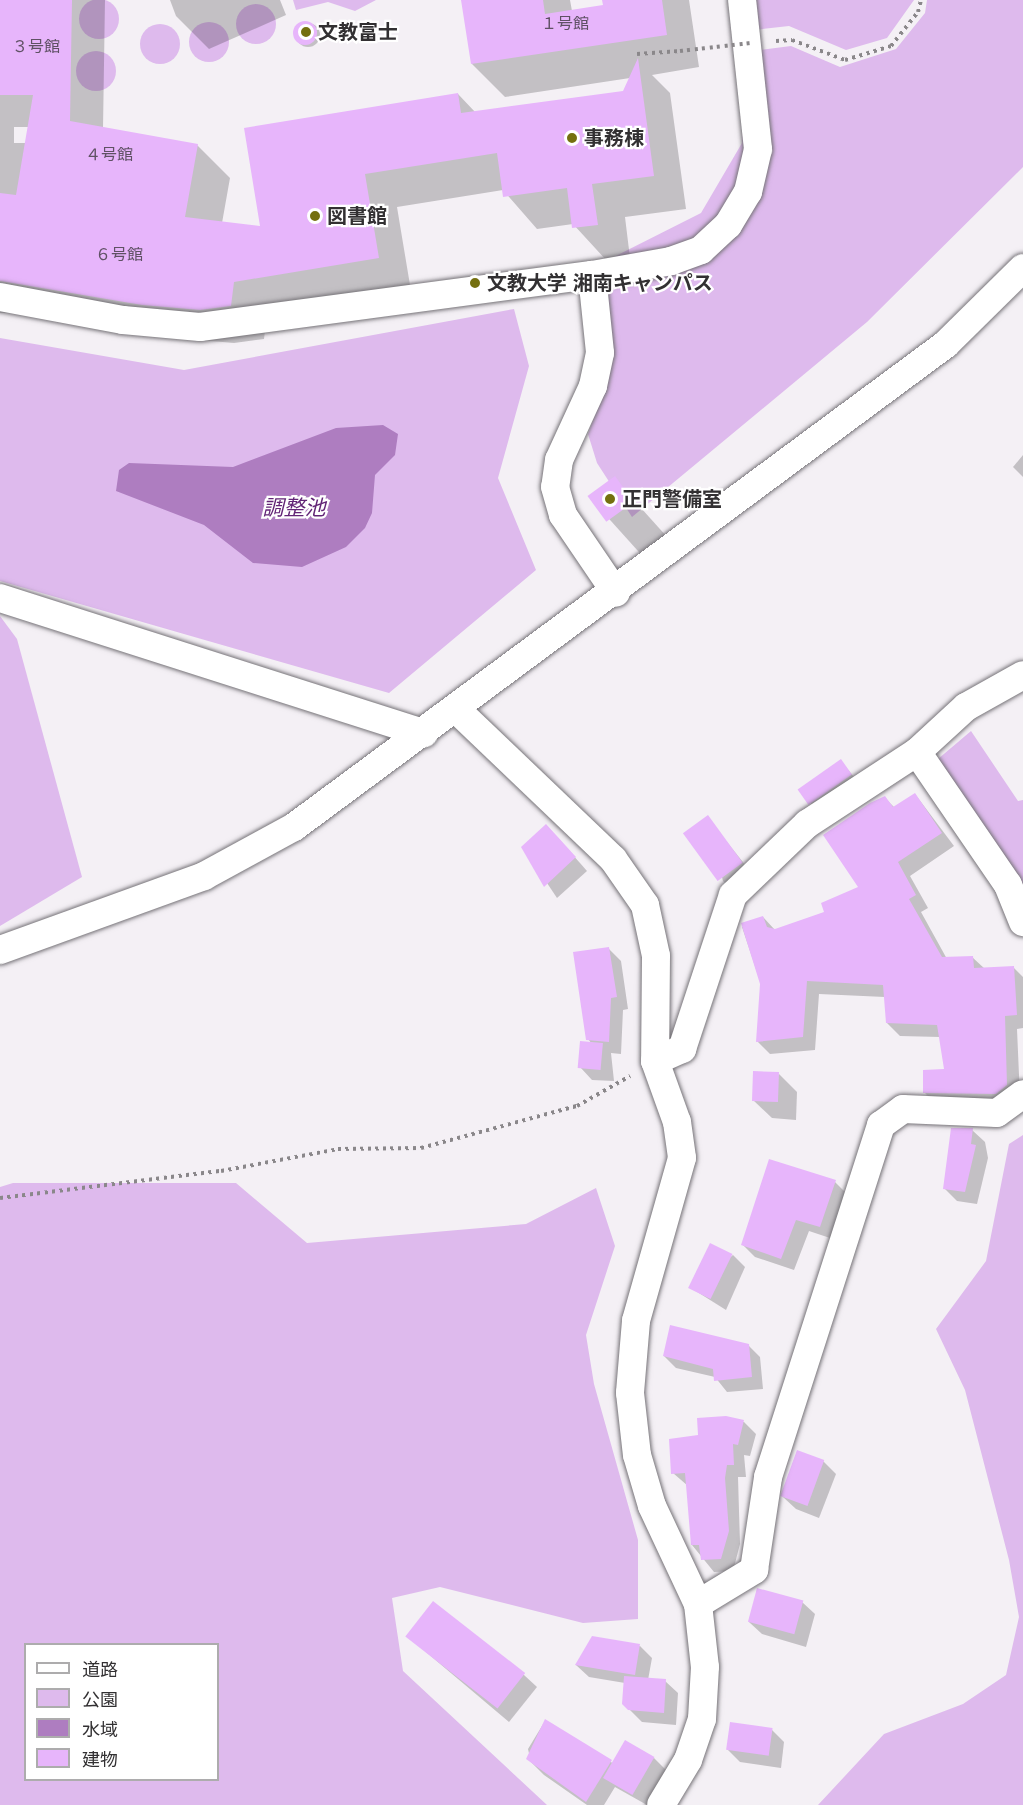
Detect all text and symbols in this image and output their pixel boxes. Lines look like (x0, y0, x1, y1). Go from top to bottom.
house number: １号館 (541, 14, 589, 34)
place label: 文教富士 (318, 20, 398, 44)
marker: 文教富士 (299, 25, 313, 39)
house number: ３号館 (12, 37, 60, 57)
place label: 事務棟 (584, 126, 644, 150)
marker: 事務棟 (565, 131, 579, 145)
house number: ４号館 (85, 145, 133, 165)
place label: 図書館 (327, 204, 387, 228)
marker: 図書館 (308, 209, 322, 223)
house number: ６号館 (95, 245, 143, 265)
place label: 文教大学 湘南キャンパス (487, 271, 713, 295)
marker: 文教大学 湘南キャンパス (468, 276, 482, 290)
place label: 正門警備室 (622, 487, 722, 511)
marker: 正門警備室 (603, 492, 617, 506)
water label: 調整池 (263, 495, 325, 521)
legend (24, 1643, 219, 1781)
text: 道路 (82, 1659, 118, 1681)
text: 公園 (82, 1689, 118, 1711)
text: 水域 (82, 1719, 118, 1741)
text: 建物 (82, 1749, 118, 1771)

